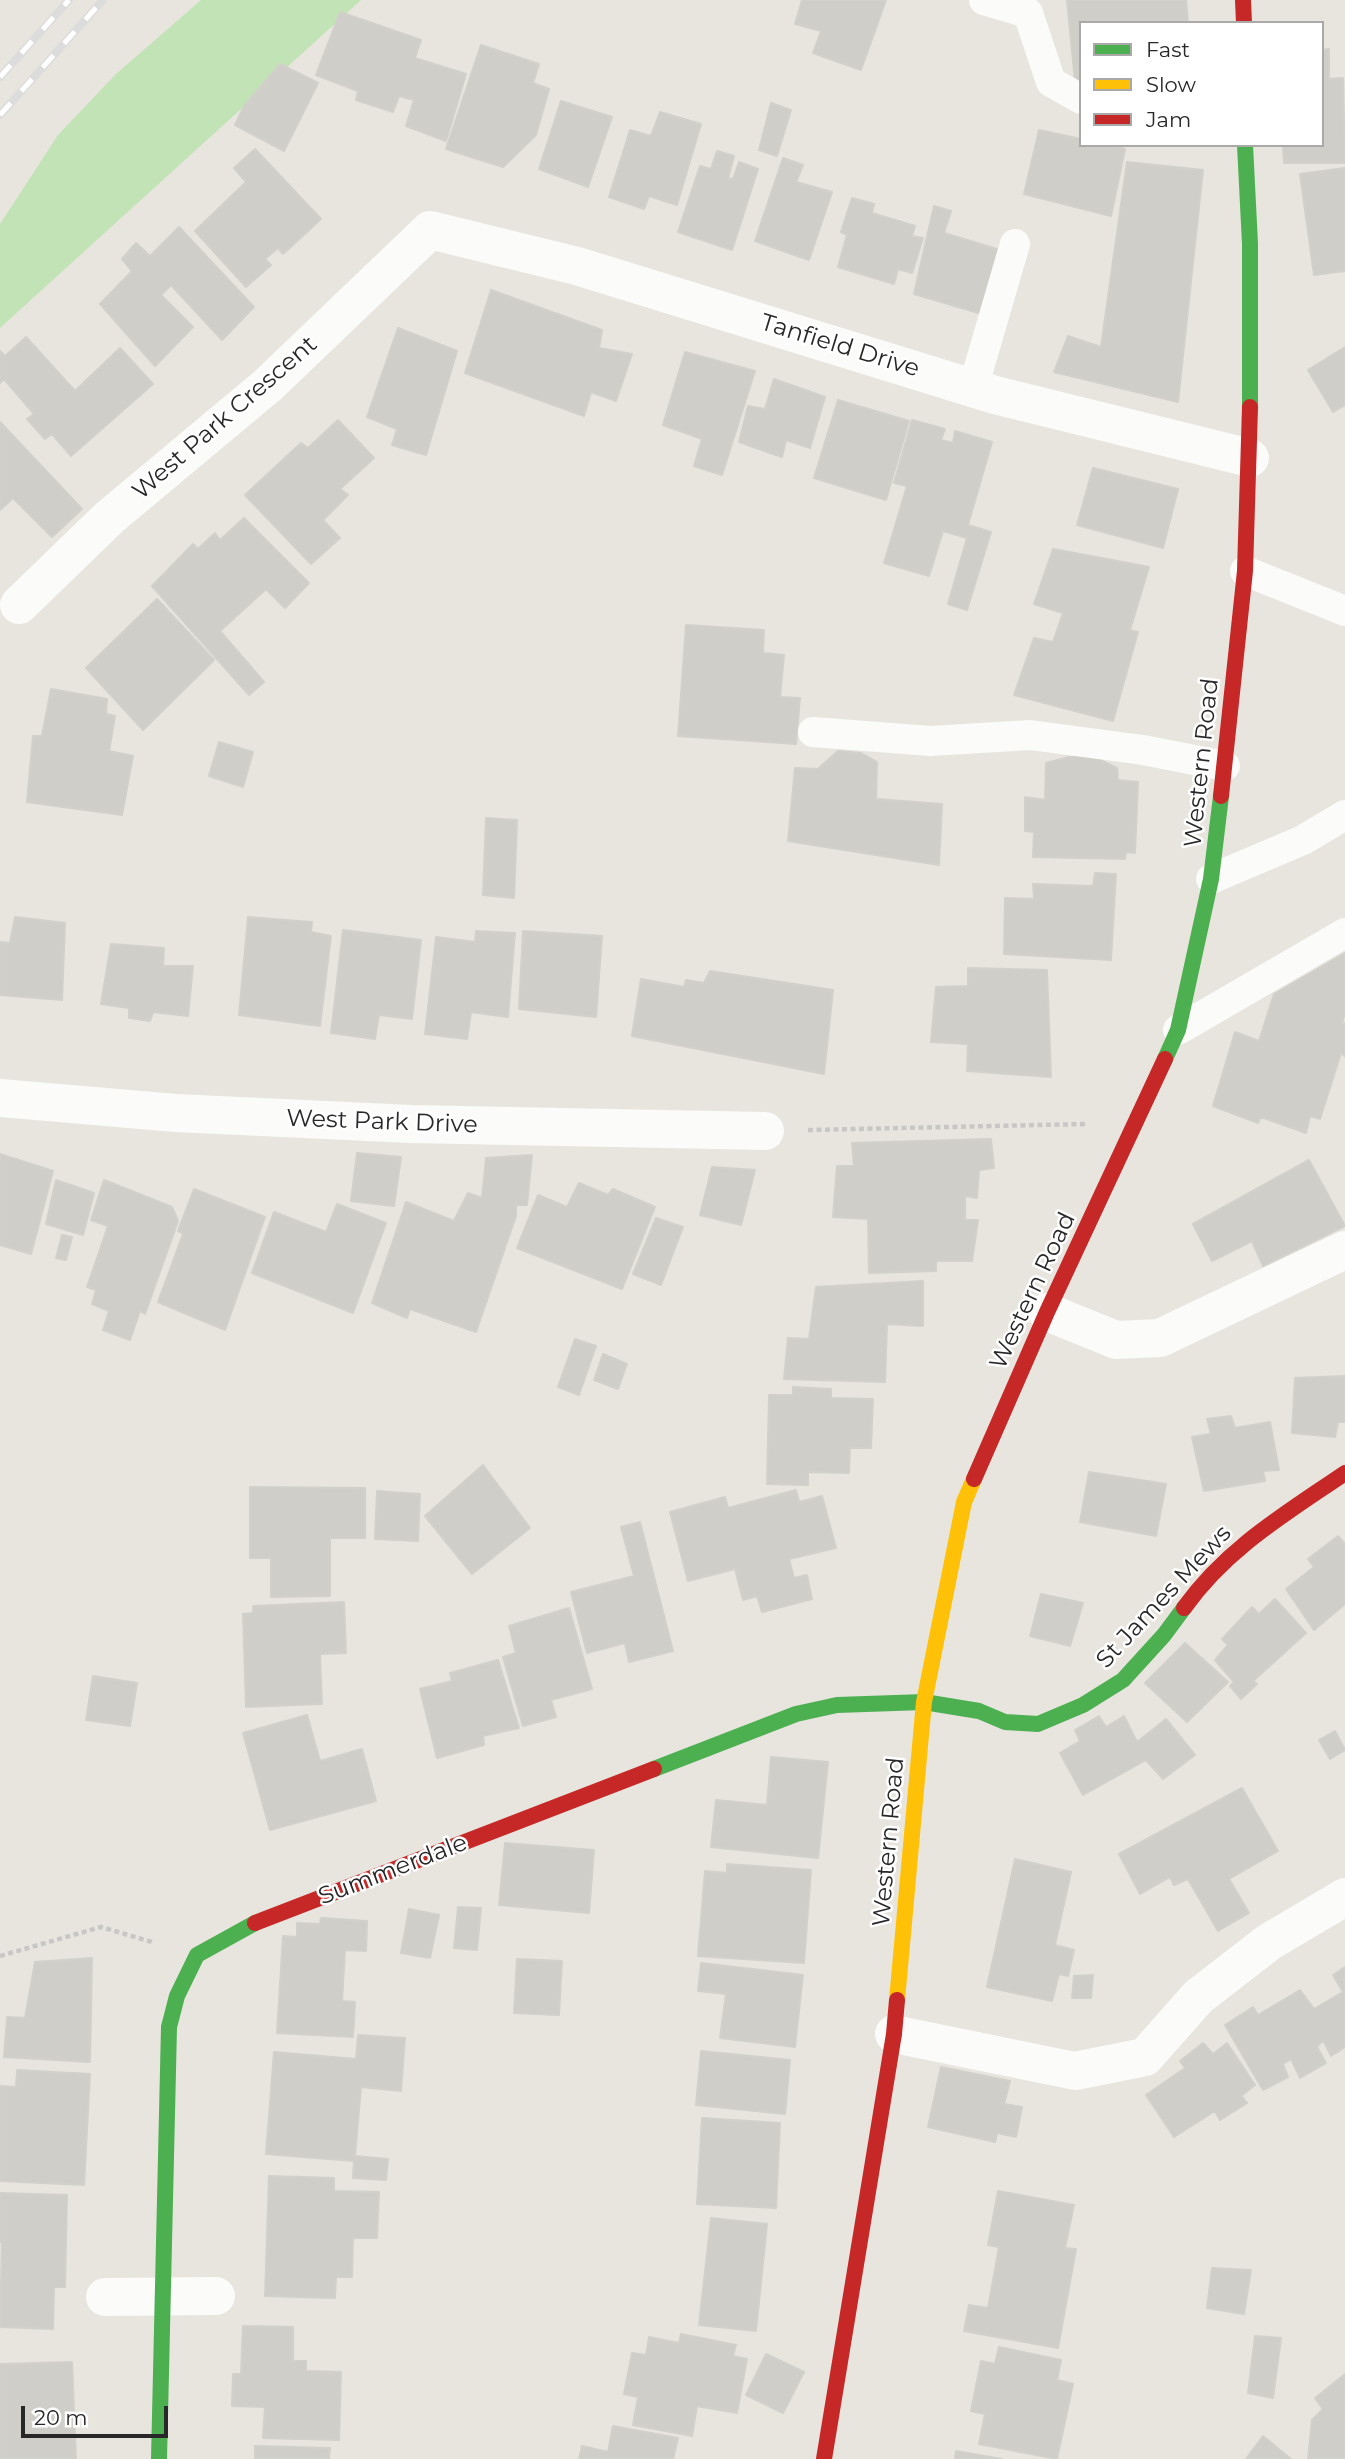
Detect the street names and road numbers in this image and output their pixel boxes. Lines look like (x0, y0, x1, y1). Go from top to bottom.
street label: Tanfield Drive (757, 308, 923, 384)
street label: West Park Crescent (127, 330, 323, 506)
street label: Western Road (1179, 677, 1225, 849)
street label: West Park Drive (286, 1104, 478, 1140)
street label: Western Road (984, 1208, 1082, 1374)
street label: St James Mews (1090, 1520, 1238, 1674)
street label: Western Road (867, 1756, 911, 1928)
street label: Summerdale (315, 1828, 471, 1912)

